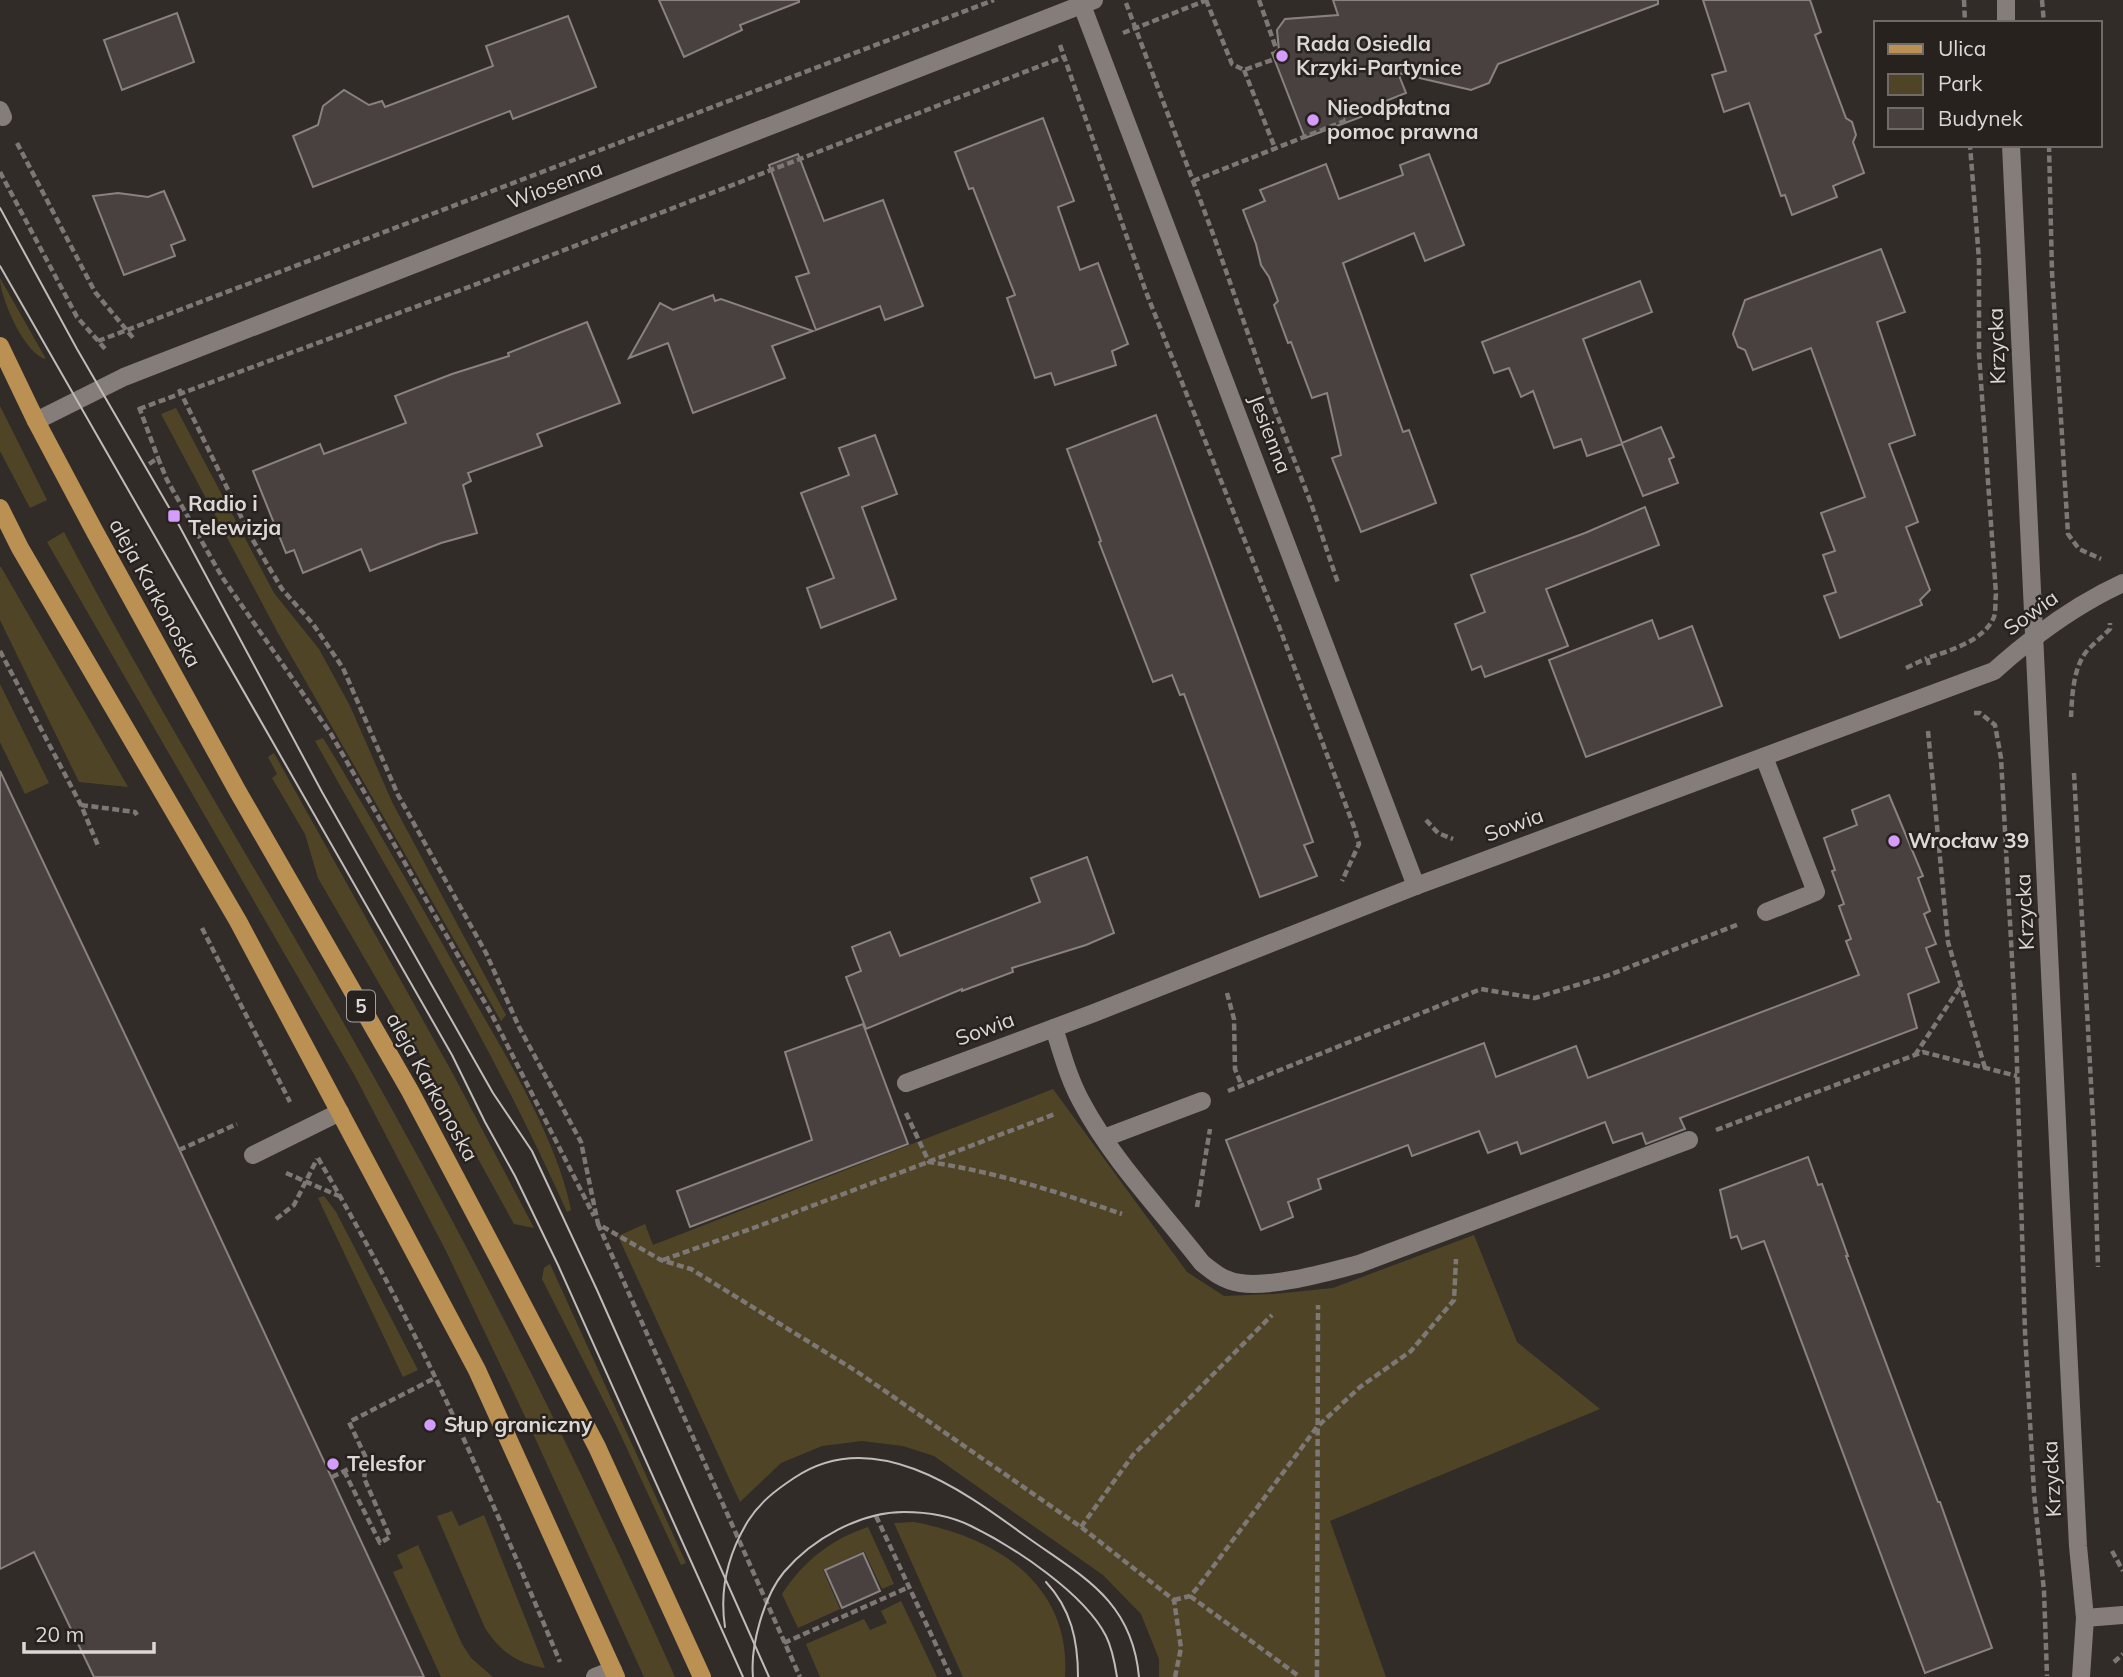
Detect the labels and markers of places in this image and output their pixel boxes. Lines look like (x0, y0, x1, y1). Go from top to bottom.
place label: Rada Osiedla Krzyki-Partynice (1296, 30, 1462, 80)
marker: Rada Osiedla Krzyki-Partynice (1274, 48, 1290, 64)
place label: Nieodpłatna pomoc prawna (1327, 94, 1478, 144)
marker: Nieodpłatna pomoc prawna (1305, 112, 1321, 128)
place label: Radio i Telewizja (188, 490, 281, 540)
marker: Radio i Telewizja (166, 508, 182, 524)
place label: Wrocław 39 (1908, 827, 2029, 853)
marker: Wrocław 39 (1886, 833, 1902, 849)
place label: Słup graniczny (444, 1411, 593, 1437)
marker: Słup graniczny (422, 1417, 438, 1433)
place label: Telesfor (347, 1450, 426, 1476)
marker: Telesfor (325, 1456, 341, 1472)

